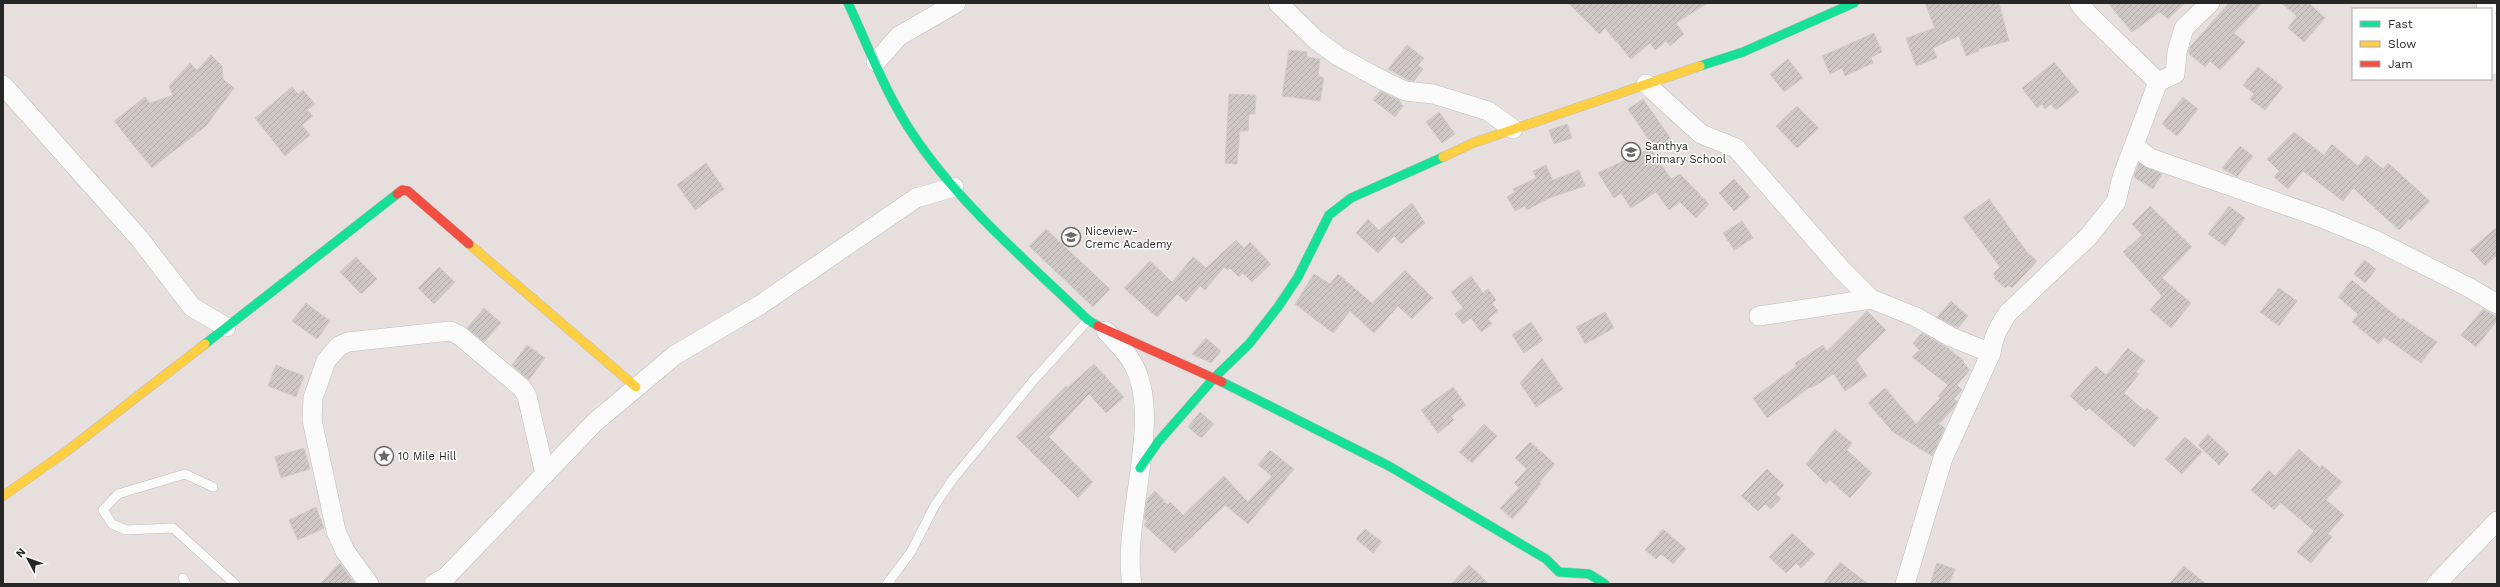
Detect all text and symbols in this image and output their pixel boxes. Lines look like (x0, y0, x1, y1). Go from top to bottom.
legend (2352, 8, 2492, 80)
text: Fast (2388, 17, 2413, 31)
text: Slow (2388, 37, 2416, 51)
text: Jam (2388, 57, 2413, 71)
place label: Santhya Primary School (1645, 140, 1727, 166)
school or university icon: Santhya Primary School (1620, 141, 1642, 163)
place label: Niceview- Cremc Academy (1085, 225, 1172, 251)
school or university icon: Niceview- Cremc Academy (1060, 226, 1082, 248)
place icon: 10 Mile Hill (373, 445, 395, 467)
place label: 10 Mile Hill (398, 450, 457, 463)
north arrow (8, 539, 48, 579)
text: N (13, 545, 28, 560)

